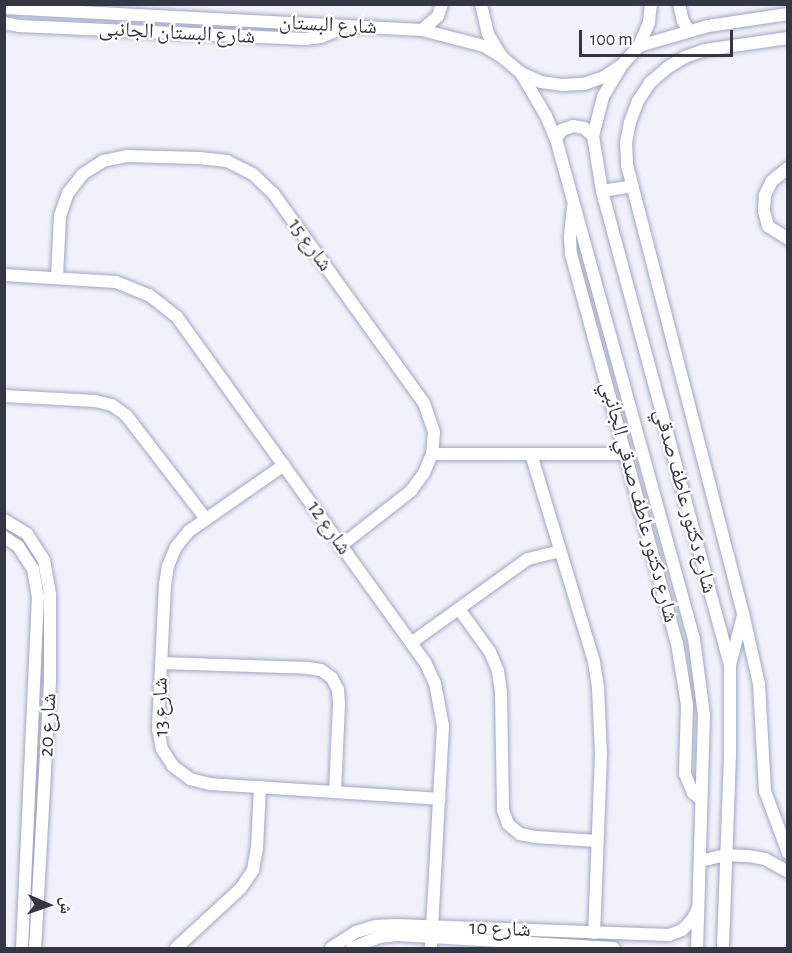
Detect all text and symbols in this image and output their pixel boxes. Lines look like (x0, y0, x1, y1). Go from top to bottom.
street label: شارع البستان (278, 10, 378, 40)
street label: شارع البستان الجانبى (98, 16, 256, 50)
scale bar (582, 18, 736, 56)
text: 100 m (590, 31, 633, 49)
street label: شارع 15 (282, 214, 338, 276)
street label: شارع دكتور عاطف صدقي الجانبي (595, 379, 683, 625)
street label: شارع دكتور عاطف صدقي (648, 406, 722, 596)
street label: شارع 12 (301, 496, 357, 560)
street label: شارع 13 (148, 677, 174, 737)
street label: شارع 20 (34, 692, 62, 758)
north arrow (18, 875, 78, 935)
text: ش (58, 897, 74, 914)
street label: شارع 10 (469, 915, 531, 943)

